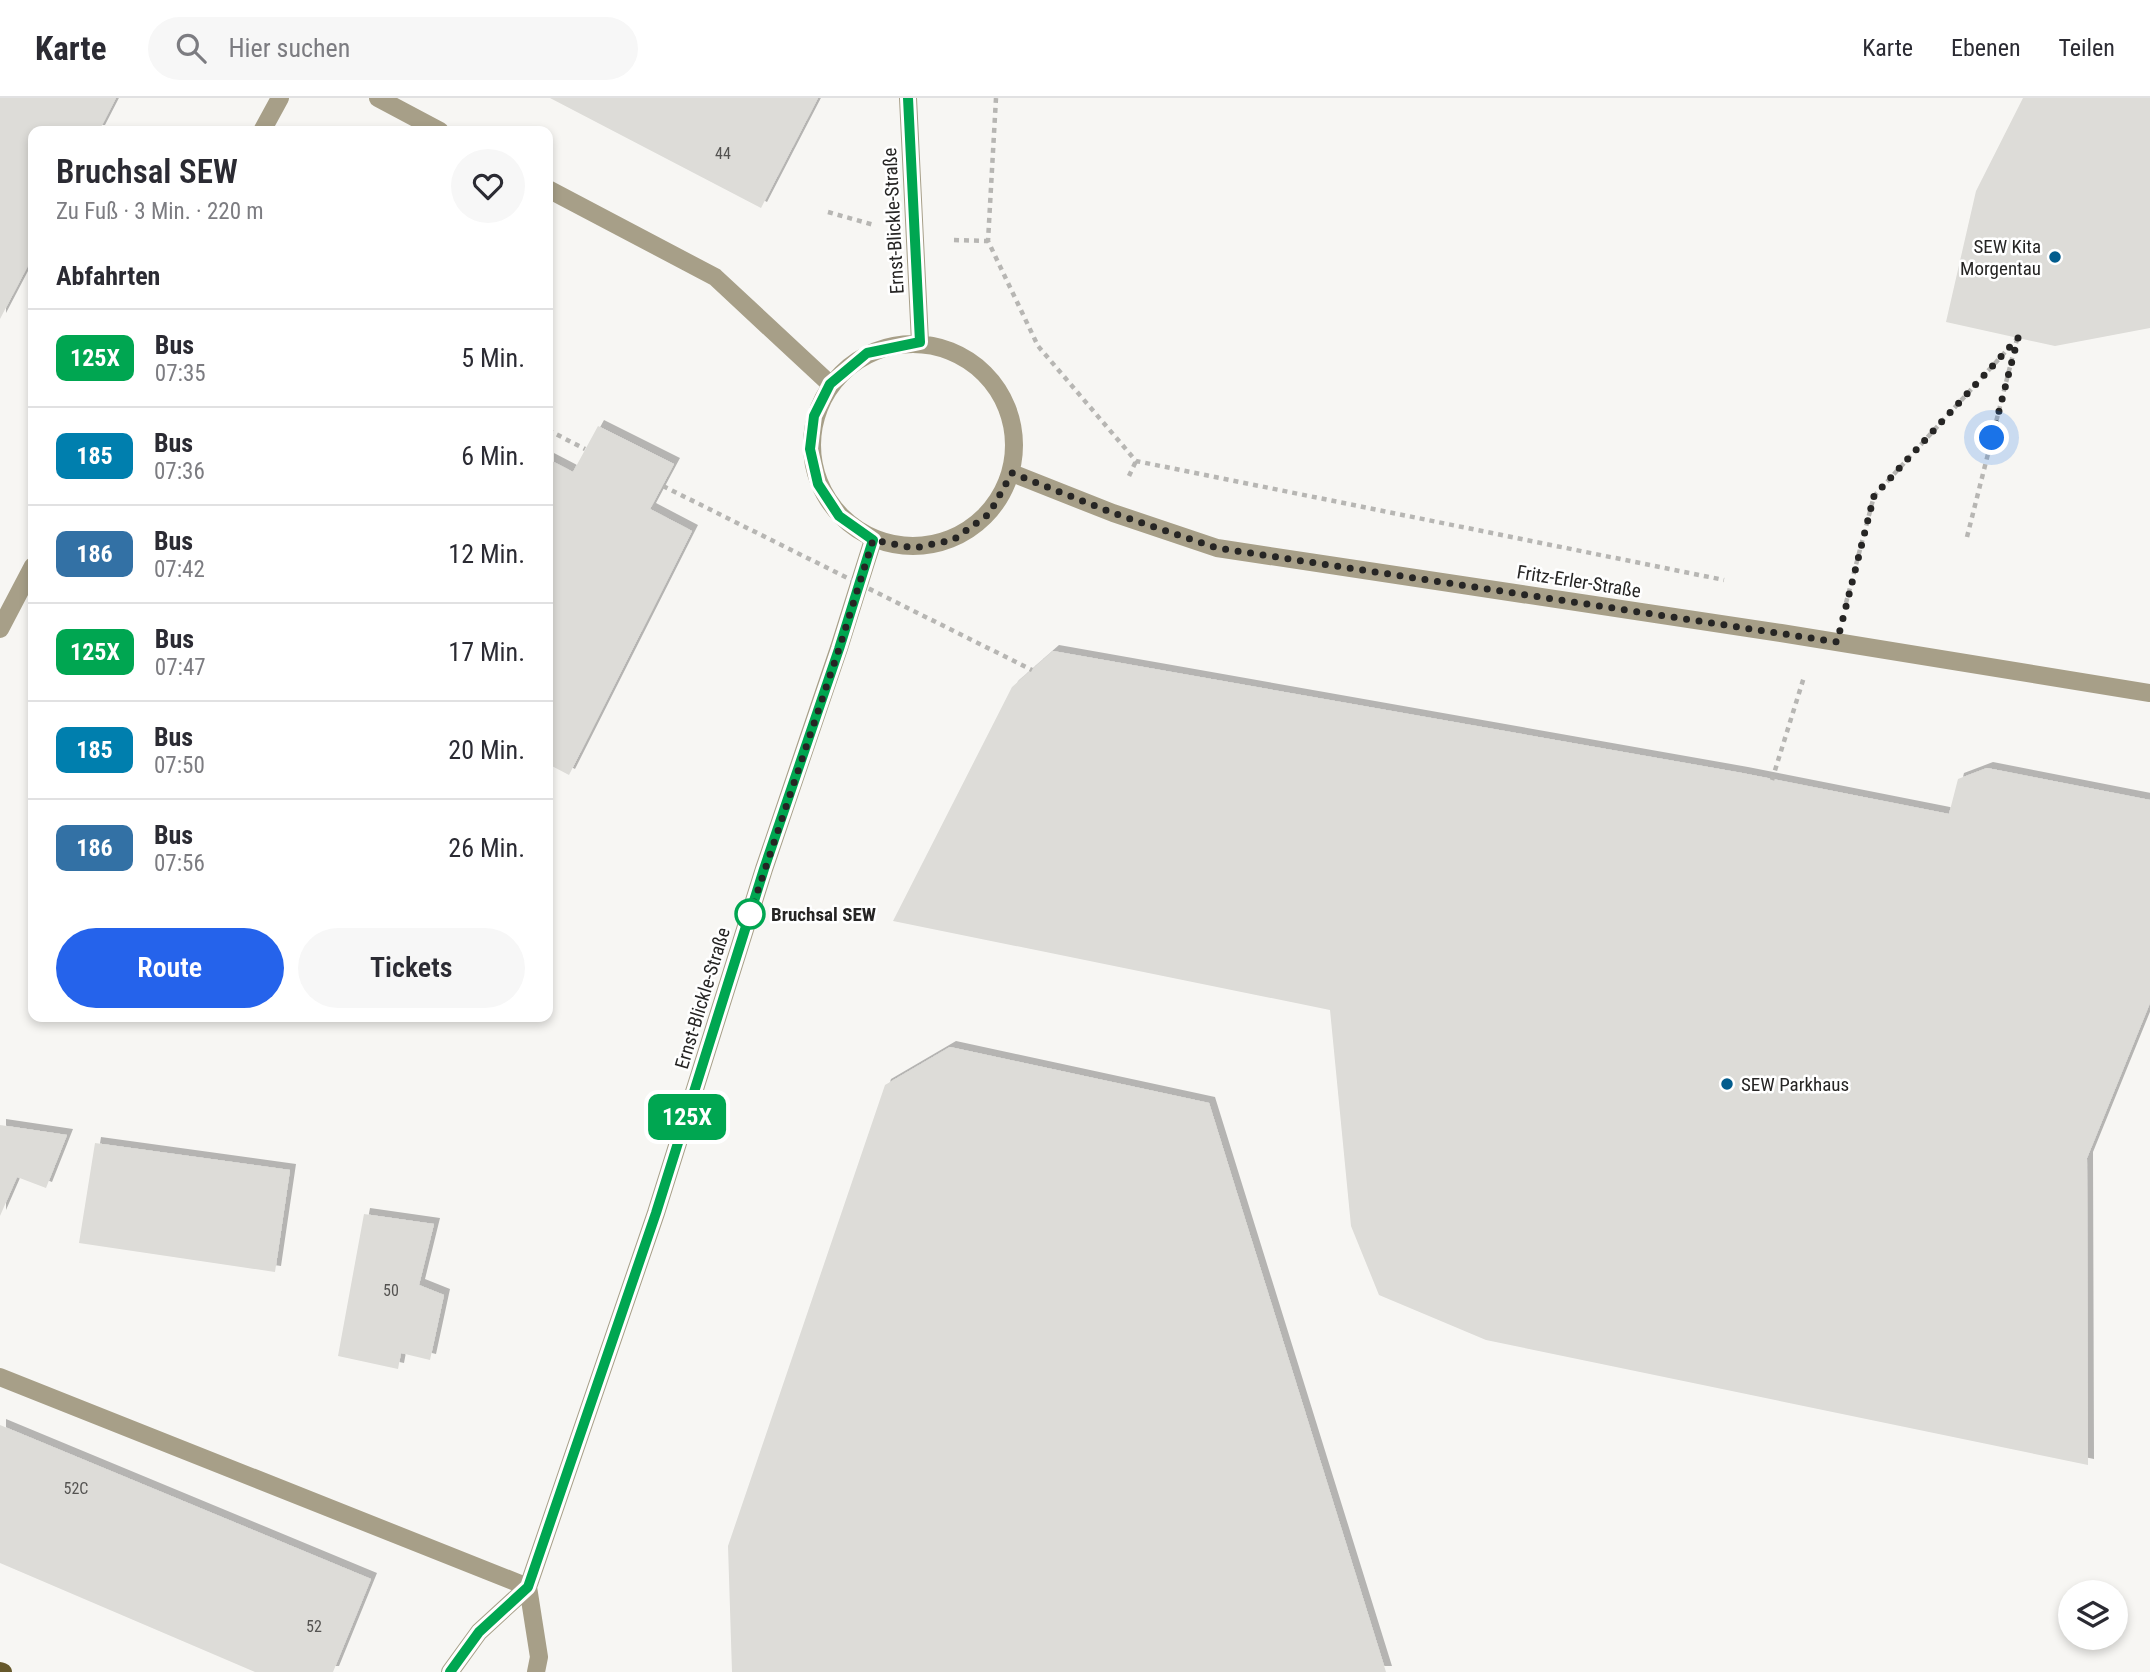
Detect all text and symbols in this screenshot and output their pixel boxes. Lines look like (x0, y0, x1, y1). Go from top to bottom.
search box (148, 17, 638, 80)
text: Karte (35, 29, 106, 68)
icon: search (172, 29, 210, 67)
text: Hier suchen (228, 33, 350, 63)
text: Karte (1862, 34, 1913, 62)
text: Ebenen (1951, 34, 2021, 62)
text: Teilen (2059, 34, 2115, 62)
house number: 44 (715, 144, 731, 163)
street label: Ernst-Blickle-Straße (878, 147, 909, 295)
button: heart (451, 149, 525, 223)
text: Bruchsal SEW (56, 152, 238, 191)
text: Zu Fuß · 3 Min. · 220 m (56, 198, 264, 225)
place label: SEW Kita Morgentau (1960, 235, 2041, 280)
marker: SEW Kita Morgentau (2047, 249, 2063, 265)
text: Abfahrten (56, 261, 160, 291)
text: Bus (155, 330, 194, 360)
text: 5 Min. (461, 343, 525, 373)
text: 125X (70, 344, 120, 372)
text: 07:35 (155, 360, 206, 387)
your location (1974, 420, 2009, 455)
text: Bus (154, 428, 193, 458)
text: 6 Min. (461, 441, 525, 471)
text: 185 (76, 442, 113, 470)
text: 07:36 (154, 458, 205, 485)
text: Bus (154, 526, 193, 556)
text: 12 Min. (448, 539, 525, 569)
text: 186 (76, 540, 113, 568)
text: 07:42 (154, 556, 205, 583)
street label: Fritz-Erler-Straße (1515, 560, 1643, 603)
text: Bus (155, 624, 194, 654)
text: 17 Min. (448, 637, 525, 667)
text: 125X (70, 638, 120, 666)
text: 07:47 (155, 654, 206, 681)
text: Bus (154, 722, 193, 752)
text: 20 Min. (448, 735, 525, 765)
text: 185 (76, 736, 113, 764)
text: 07:50 (154, 752, 205, 779)
text: Bus (154, 820, 193, 850)
text: 26 Min. (448, 833, 525, 863)
text: 186 (76, 834, 113, 862)
text: 07:56 (154, 850, 205, 877)
marker: Bruchsal SEW (735, 899, 765, 929)
place label: Bruchsal SEW (771, 903, 876, 926)
street label: Ernst-Blickle-Straße (670, 925, 735, 1072)
button: Route (56, 928, 284, 1008)
button: Tickets (298, 928, 525, 1008)
place label: SEW Parkhaus (1741, 1073, 1849, 1096)
marker: SEW Parkhaus (1719, 1076, 1735, 1092)
line badge: 125X (638, 1094, 736, 1140)
text: 125X (662, 1103, 712, 1131)
house number: 50 (383, 1281, 399, 1300)
house number: 52C (64, 1479, 88, 1498)
map controls (2058, 1580, 2128, 1650)
button: layers (2058, 1580, 2128, 1650)
house number: 52 (306, 1617, 322, 1636)

